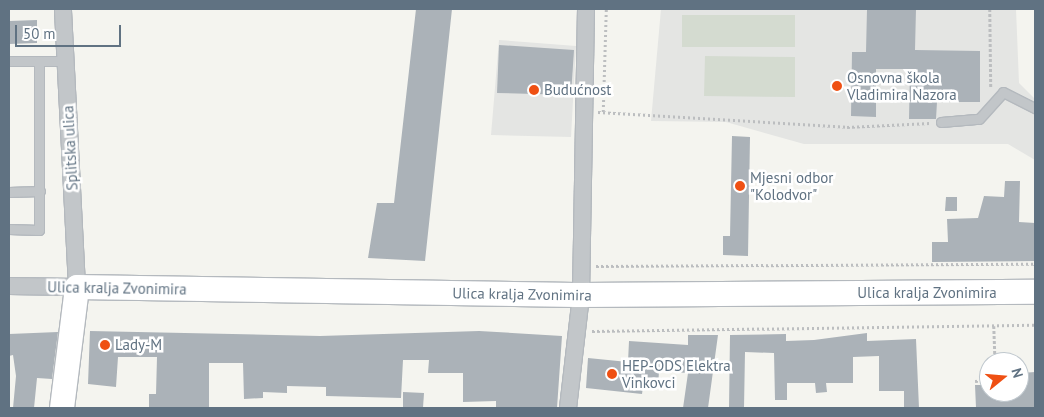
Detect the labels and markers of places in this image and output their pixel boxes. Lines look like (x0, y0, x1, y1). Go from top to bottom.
place label: Osnovna škola Vladimira Nazora (847, 68, 957, 103)
marker: Osnovna škola Vladimira Nazora (831, 80, 843, 92)
place label: Budućnost (544, 81, 611, 99)
marker: Budućnost (528, 84, 540, 96)
place label: Mjesni odbor "Kolodvor" (750, 168, 833, 203)
marker: Mjesni odbor "Kolodvor" (734, 180, 746, 192)
place label: Lady-M (115, 336, 162, 354)
marker: Lady-M (99, 339, 111, 351)
place label: HEP-ODS Elektra Vinkovci (622, 356, 731, 391)
marker: HEP-ODS Elektra Vinkovci (606, 368, 618, 380)

